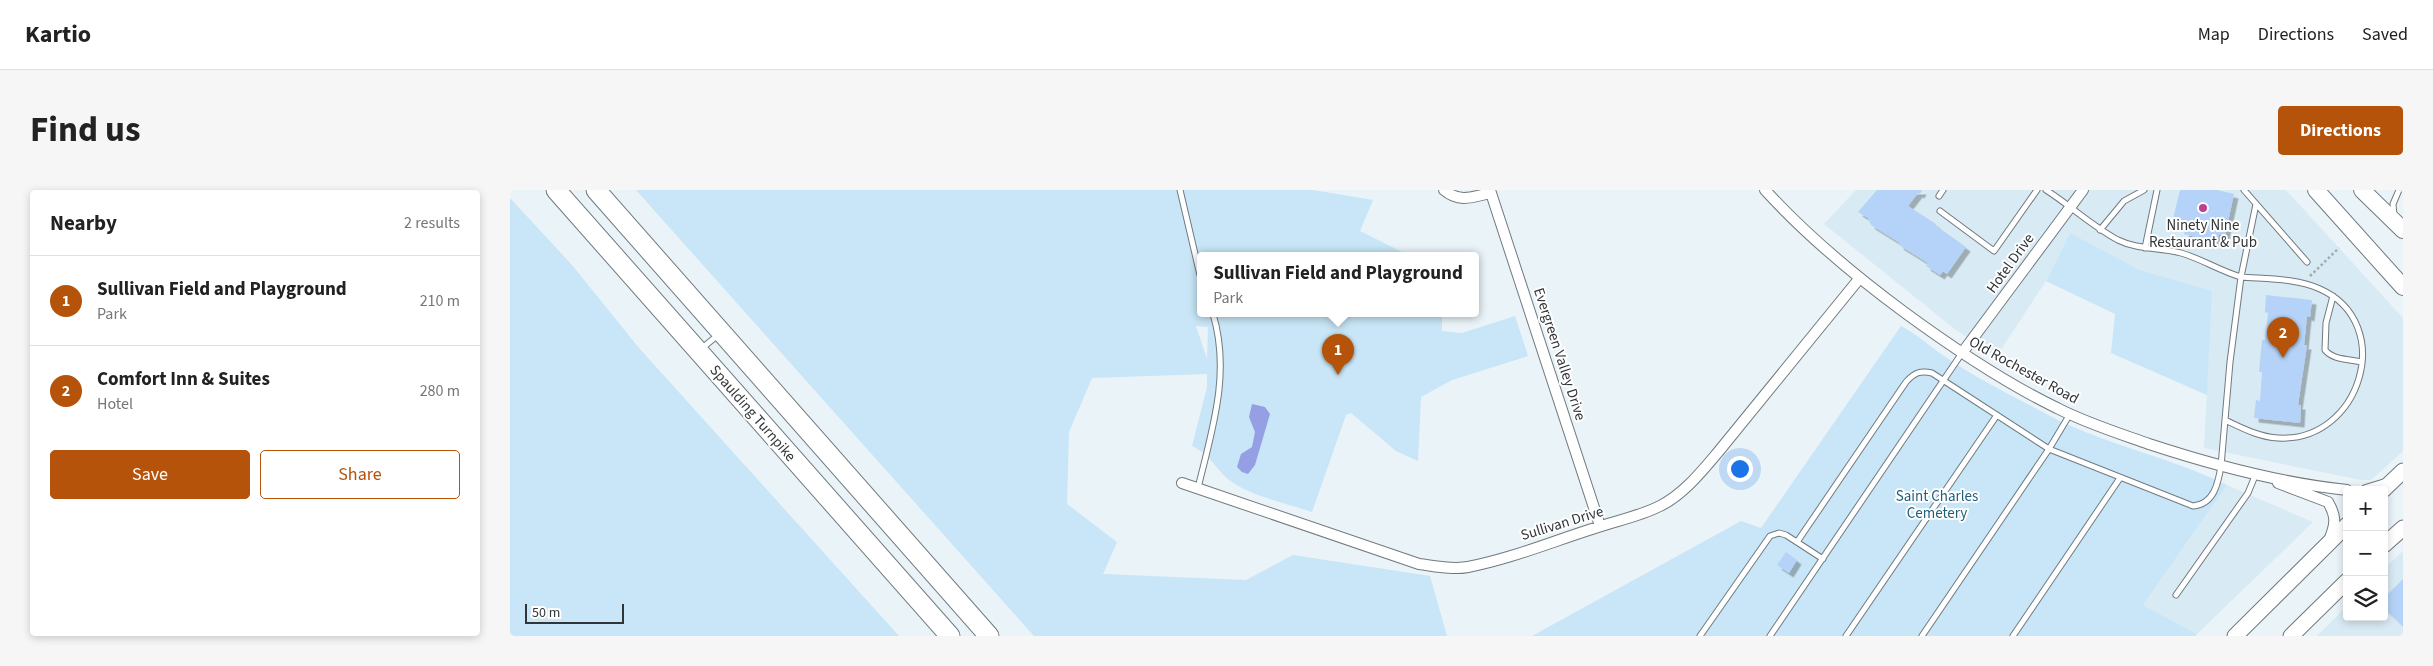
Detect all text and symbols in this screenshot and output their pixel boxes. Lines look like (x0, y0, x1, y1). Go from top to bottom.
text: Kartio (25, 17, 91, 52)
text: Map (2198, 22, 2230, 47)
text: Directions (2258, 22, 2334, 47)
text: Saved (2362, 22, 2408, 47)
text: Find us (30, 105, 140, 155)
button: Directions (2278, 106, 2403, 155)
marker: Ninety Nine Restaurant & Pub (2197, 202, 2209, 214)
text: Nearby (50, 208, 117, 238)
text: 2 results (404, 212, 460, 234)
place label: Ninety Nine Restaurant & Pub (2149, 215, 2257, 253)
street label: Hotel Drive (1982, 229, 2039, 297)
popup (1197, 252, 1479, 317)
text: Sullivan Field and Playground (1213, 260, 1463, 287)
text: Sullivan Field and Playground (97, 276, 347, 303)
street label: Evergreen Valley Drive (1528, 285, 1591, 423)
text: Park (1213, 287, 1243, 309)
text: 1 (62, 290, 70, 312)
text: 210 m (420, 290, 460, 312)
text: Park (97, 303, 127, 325)
pin: 2 (2267, 317, 2299, 358)
street label: Old Rochester Road (1965, 331, 2083, 409)
pin: 1 (1322, 334, 1354, 375)
street label: Spaulding Turnpike (705, 360, 801, 466)
text: Comfort Inn & Suites (97, 366, 270, 393)
text: 2 (62, 380, 70, 402)
text: 280 m (420, 380, 460, 402)
text: Hotel (97, 393, 133, 415)
button: Save (50, 450, 250, 499)
button: Share (260, 450, 460, 499)
your location (1727, 456, 1753, 482)
park label: Saint Charles Cemetery (1896, 486, 1978, 524)
map controls (2343, 486, 2388, 621)
button: + (2343, 486, 2388, 531)
street label: Sullivan Drive (1518, 501, 1606, 546)
button: − (2343, 531, 2388, 576)
button: layers (2343, 576, 2388, 621)
scale bar (525, 601, 624, 624)
text: 50 m (532, 603, 560, 623)

